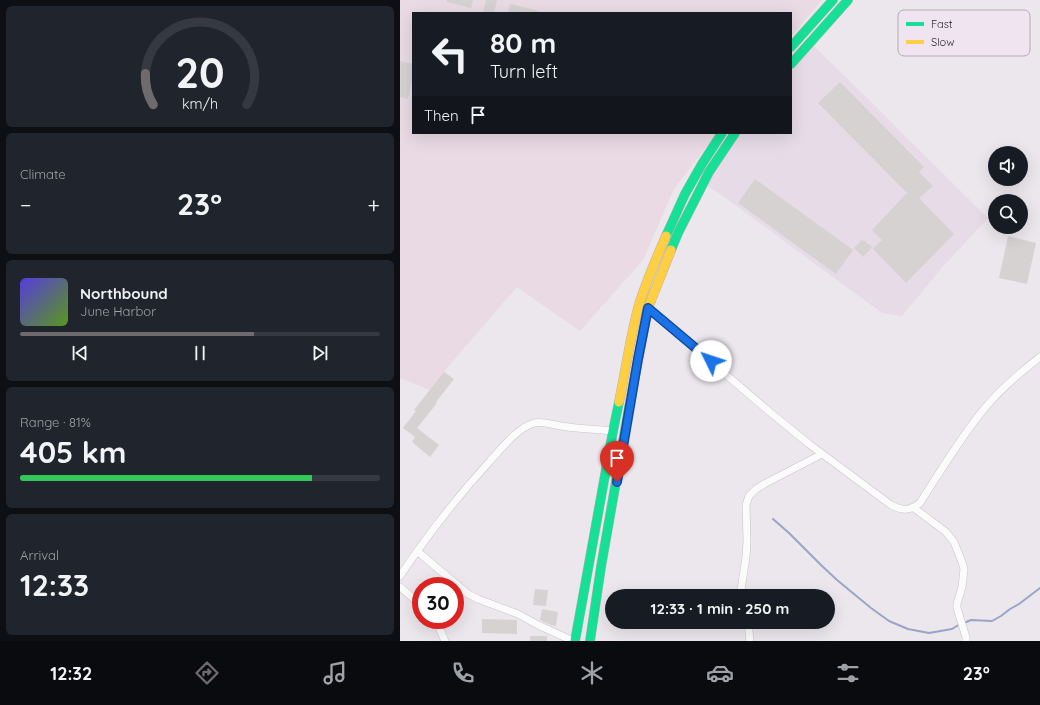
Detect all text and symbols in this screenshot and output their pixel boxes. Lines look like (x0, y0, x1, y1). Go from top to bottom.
legend (898, 10, 1030, 56)
text: Fast (931, 17, 953, 31)
text: 80 m (490, 25, 556, 60)
icon: left (424, 28, 476, 80)
text: Slow (931, 35, 955, 49)
text: 20 (175, 45, 225, 97)
text: Turn left (490, 60, 558, 83)
text: km/h (182, 94, 218, 112)
icon: arrive (467, 104, 489, 126)
text: Then (424, 106, 459, 125)
map controls (988, 146, 1028, 234)
button: sound (988, 146, 1028, 186)
text: Climate (20, 166, 66, 182)
text: 23° (177, 185, 222, 223)
text: − (20, 191, 31, 219)
text: + (368, 191, 380, 219)
button: search (988, 194, 1028, 234)
text: Northbound (80, 284, 168, 303)
text: June Harbor (80, 303, 156, 319)
position arrow (690, 340, 732, 382)
icon: previous (69, 342, 91, 364)
icon: pause (189, 342, 211, 364)
icon: next (309, 342, 331, 364)
text: Range · 81% (20, 414, 91, 430)
text: 405 km (20, 433, 126, 471)
pin (600, 441, 634, 482)
icon: arrive (606, 447, 628, 469)
text: Arrival (20, 547, 59, 563)
text: 12:33 (20, 566, 89, 604)
speed limit sign: 30 (412, 577, 464, 629)
text: 12:33 · 1 min · 250 m (651, 599, 789, 618)
icon: directions (193, 659, 221, 687)
icon: music (321, 659, 349, 687)
icon: phone (449, 659, 477, 687)
icon: climate (578, 659, 606, 687)
icon: car (706, 659, 734, 687)
icon: filters (834, 659, 862, 687)
text: 12:32 (50, 662, 92, 685)
text: 23° (963, 662, 990, 685)

